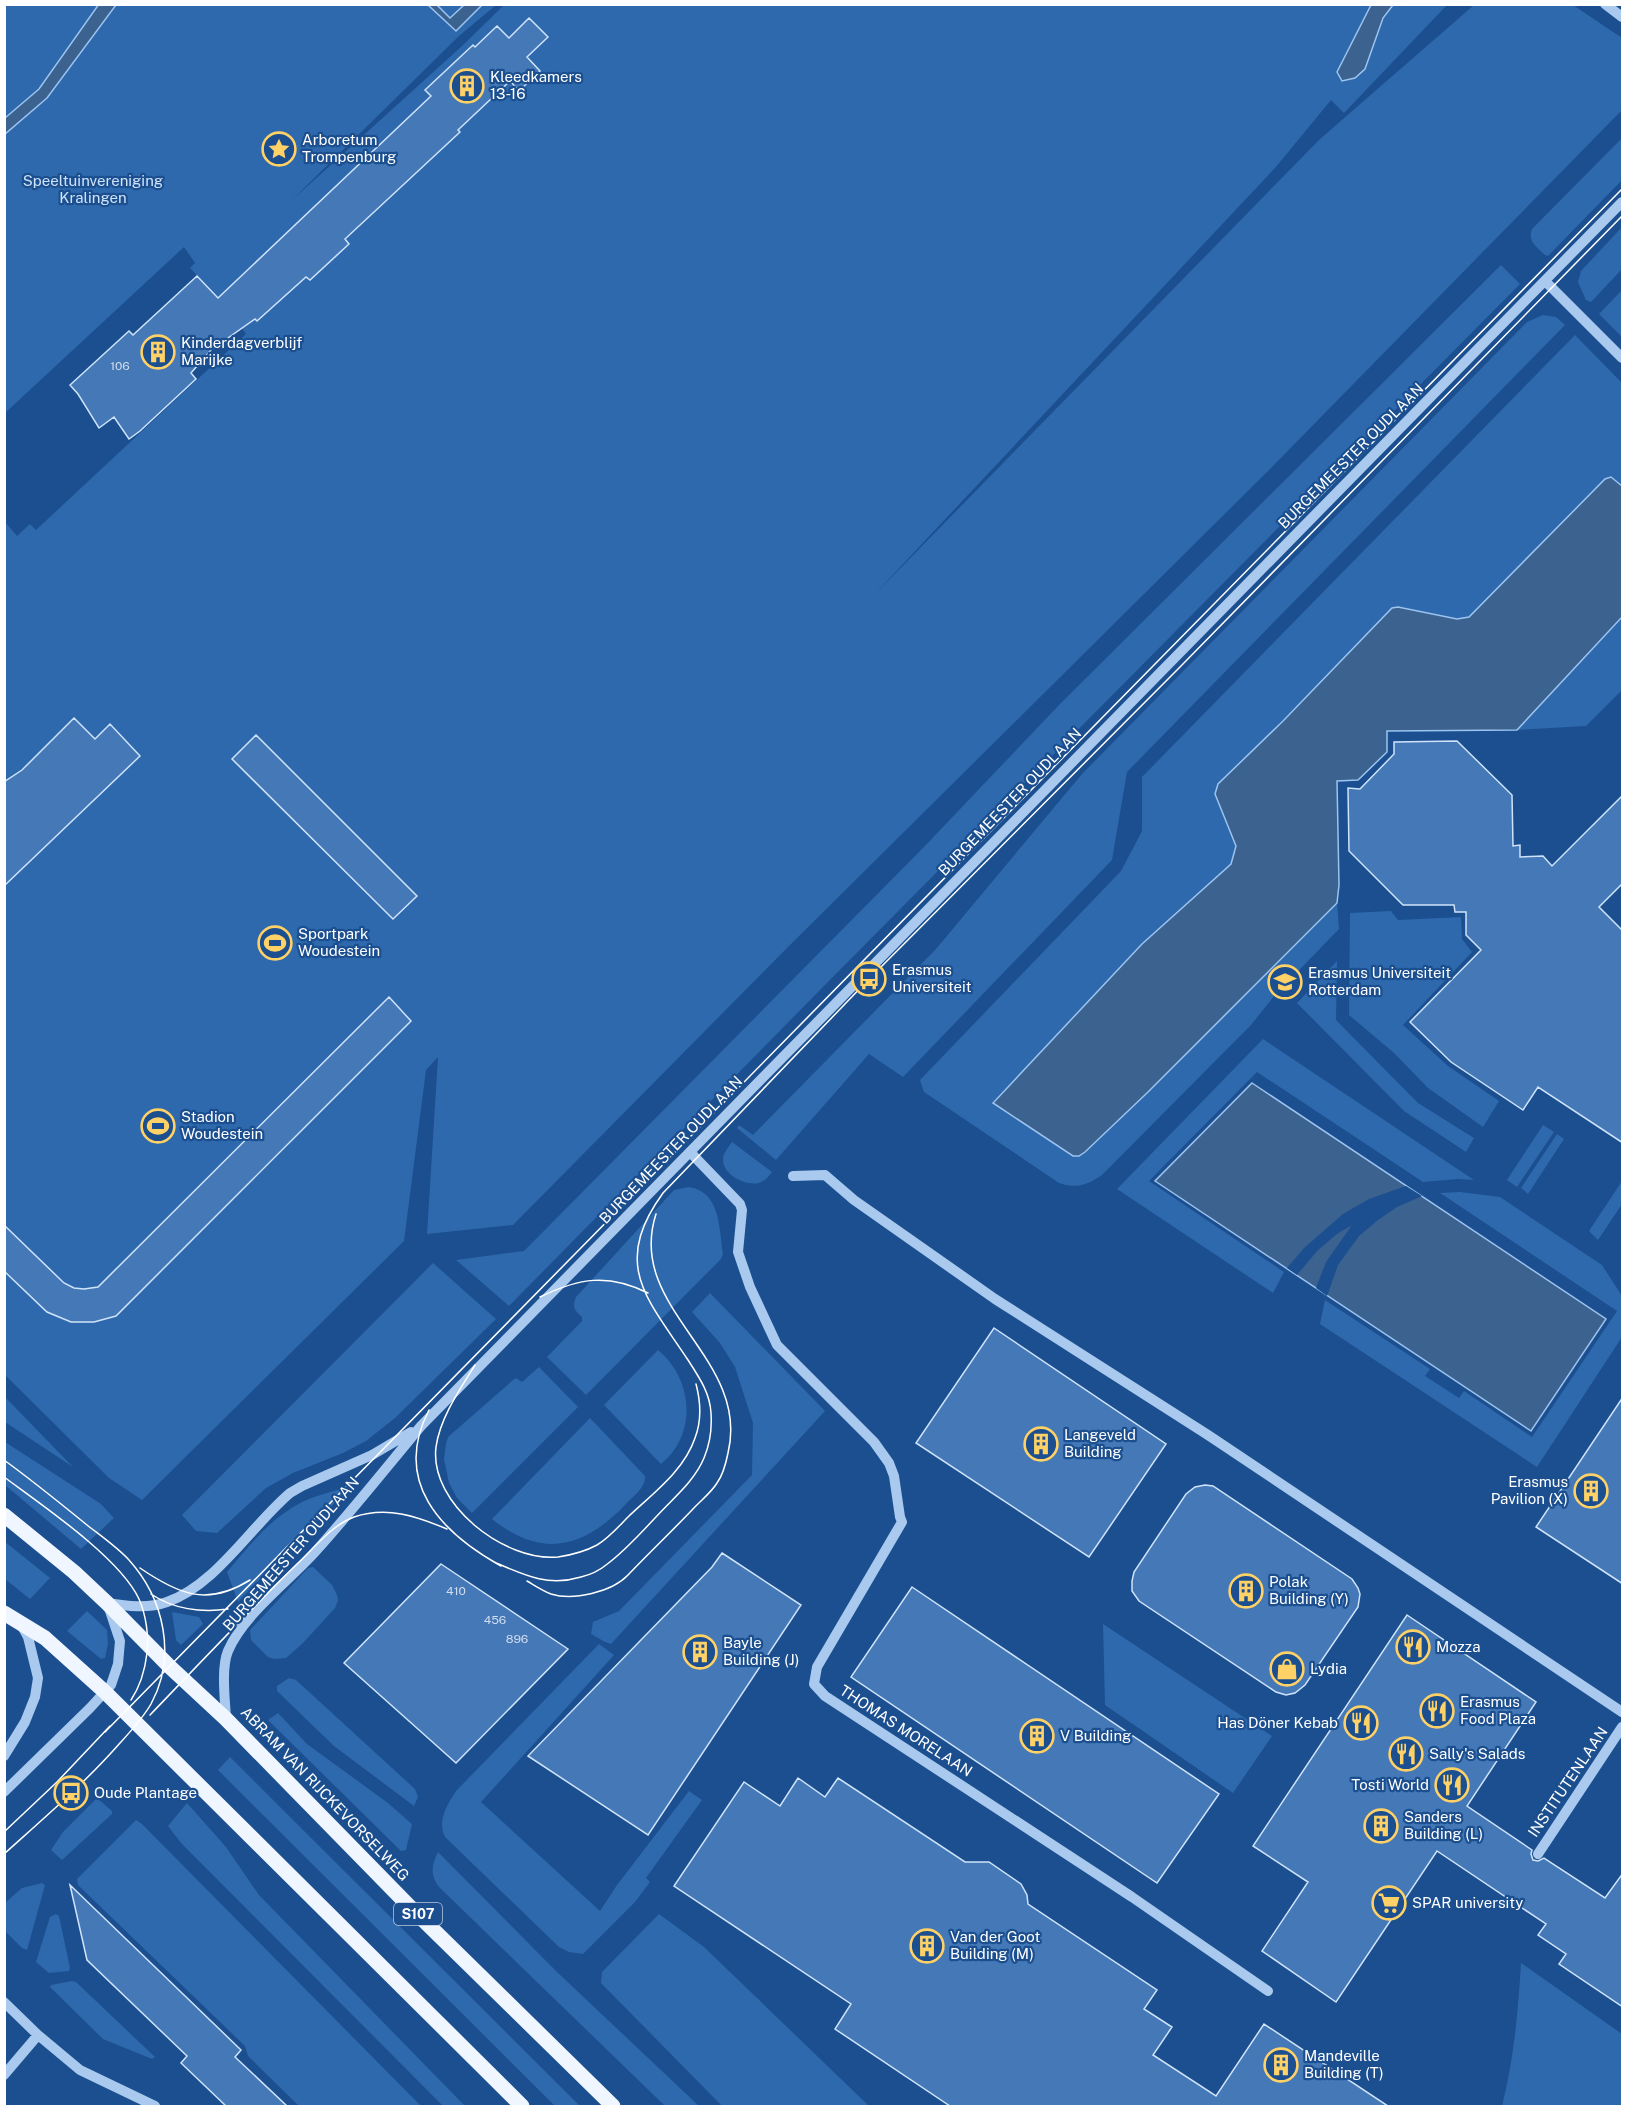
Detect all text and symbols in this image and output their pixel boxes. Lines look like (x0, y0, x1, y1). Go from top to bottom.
building icon: Kleedkamers 13-16 (449, 68, 485, 104)
place label: Kleedkamers 13-16 (490, 68, 582, 102)
place icon: Arboretum Trompenburg (261, 131, 297, 167)
place label: Arboretum Trompenburg (302, 131, 396, 165)
park label: Speeltuinvereniging Kralingen (23, 172, 163, 206)
building icon: Kinderdagverblijf Marijke (140, 334, 176, 370)
place label: Kinderdagverblijf Marijke (181, 334, 302, 368)
house number: 106 (110, 359, 130, 373)
street label: BURGEMEESTER OUDLAAN (1275, 380, 1427, 532)
street label: BURGEMEESTER OUDLAAN (935, 724, 1085, 879)
sports icon: Sportpark Woudestein (257, 925, 293, 961)
place label: Sportpark Woudestein (298, 925, 380, 959)
bus stop icon: Erasmus Universiteit (851, 961, 887, 997)
place label: Erasmus Universiteit (892, 961, 972, 995)
school or university icon: Erasmus Universiteit Rotterdam (1267, 964, 1303, 1000)
place label: Erasmus Universiteit Rotterdam (1308, 964, 1451, 998)
street label: BURGEMEESTER OUDLAAN (596, 1072, 746, 1227)
sports icon: Stadion Woudestein (140, 1108, 176, 1144)
place label: Stadion Woudestein (181, 1108, 263, 1142)
building icon: Langeveld Building (1023, 1426, 1059, 1462)
place label: Langeveld Building (1064, 1426, 1136, 1460)
street label: BURGEMEESTER OUDLAAN (219, 1473, 362, 1634)
place label: Erasmus Pavilion (X) (1491, 1473, 1568, 1507)
building icon: Erasmus Pavilion (X) (1573, 1473, 1609, 1509)
building icon: Polak Building (Y) (1228, 1573, 1264, 1609)
place label: Polak Building (Y) (1269, 1573, 1349, 1607)
house number: 410 (446, 1584, 466, 1598)
house number: 456 (484, 1613, 506, 1627)
restaurant icon: Mozza (1395, 1629, 1431, 1665)
house number: 896 (506, 1632, 528, 1646)
building icon: Bayle Building (J) (682, 1634, 718, 1670)
place label: Bayle Building (J) (723, 1634, 799, 1668)
place label: Mozza (1436, 1638, 1480, 1655)
shop icon: Lydia (1269, 1651, 1305, 1687)
place label: Lydia (1310, 1660, 1347, 1677)
street label: THOMAS MORELAAN (837, 1681, 976, 1780)
restaurant icon: Erasmus Food Plaza (1419, 1693, 1455, 1729)
place label: Erasmus Food Plaza (1460, 1693, 1536, 1727)
street label: ABRAM VAN RIJCKEVORSELWEG (238, 1703, 413, 1884)
restaurant icon: Has Döner Kebab (1343, 1705, 1379, 1741)
place label: Has Döner Kebab (1217, 1714, 1338, 1731)
building icon: V Building (1019, 1718, 1055, 1754)
street label: INSTITUTENLAAN (1524, 1723, 1611, 1840)
place label: V Building (1060, 1727, 1131, 1744)
restaurant icon: Sally's Salads (1388, 1736, 1424, 1772)
place label: Sally's Salads (1429, 1745, 1525, 1762)
restaurant icon: Tosti World (1434, 1767, 1470, 1803)
bus stop icon: Oude Plantage (53, 1775, 89, 1811)
place label: Tosti World (1351, 1776, 1429, 1793)
place label: Oude Plantage (94, 1784, 197, 1801)
building icon: Sanders Building (L) (1363, 1808, 1399, 1844)
place label: Sanders Building (L) (1404, 1808, 1483, 1842)
supermarket icon: SPAR university (1371, 1885, 1407, 1921)
place label: SPAR university (1412, 1894, 1523, 1911)
road number: S107 (394, 1903, 442, 1925)
building icon: Van der Goot Building (M) (909, 1928, 945, 1964)
place label: Van der Goot Building (M) (950, 1928, 1040, 1962)
building icon: Mandeville Building (T) (1263, 2047, 1299, 2083)
place label: Mandeville Building (T) (1304, 2047, 1384, 2081)

